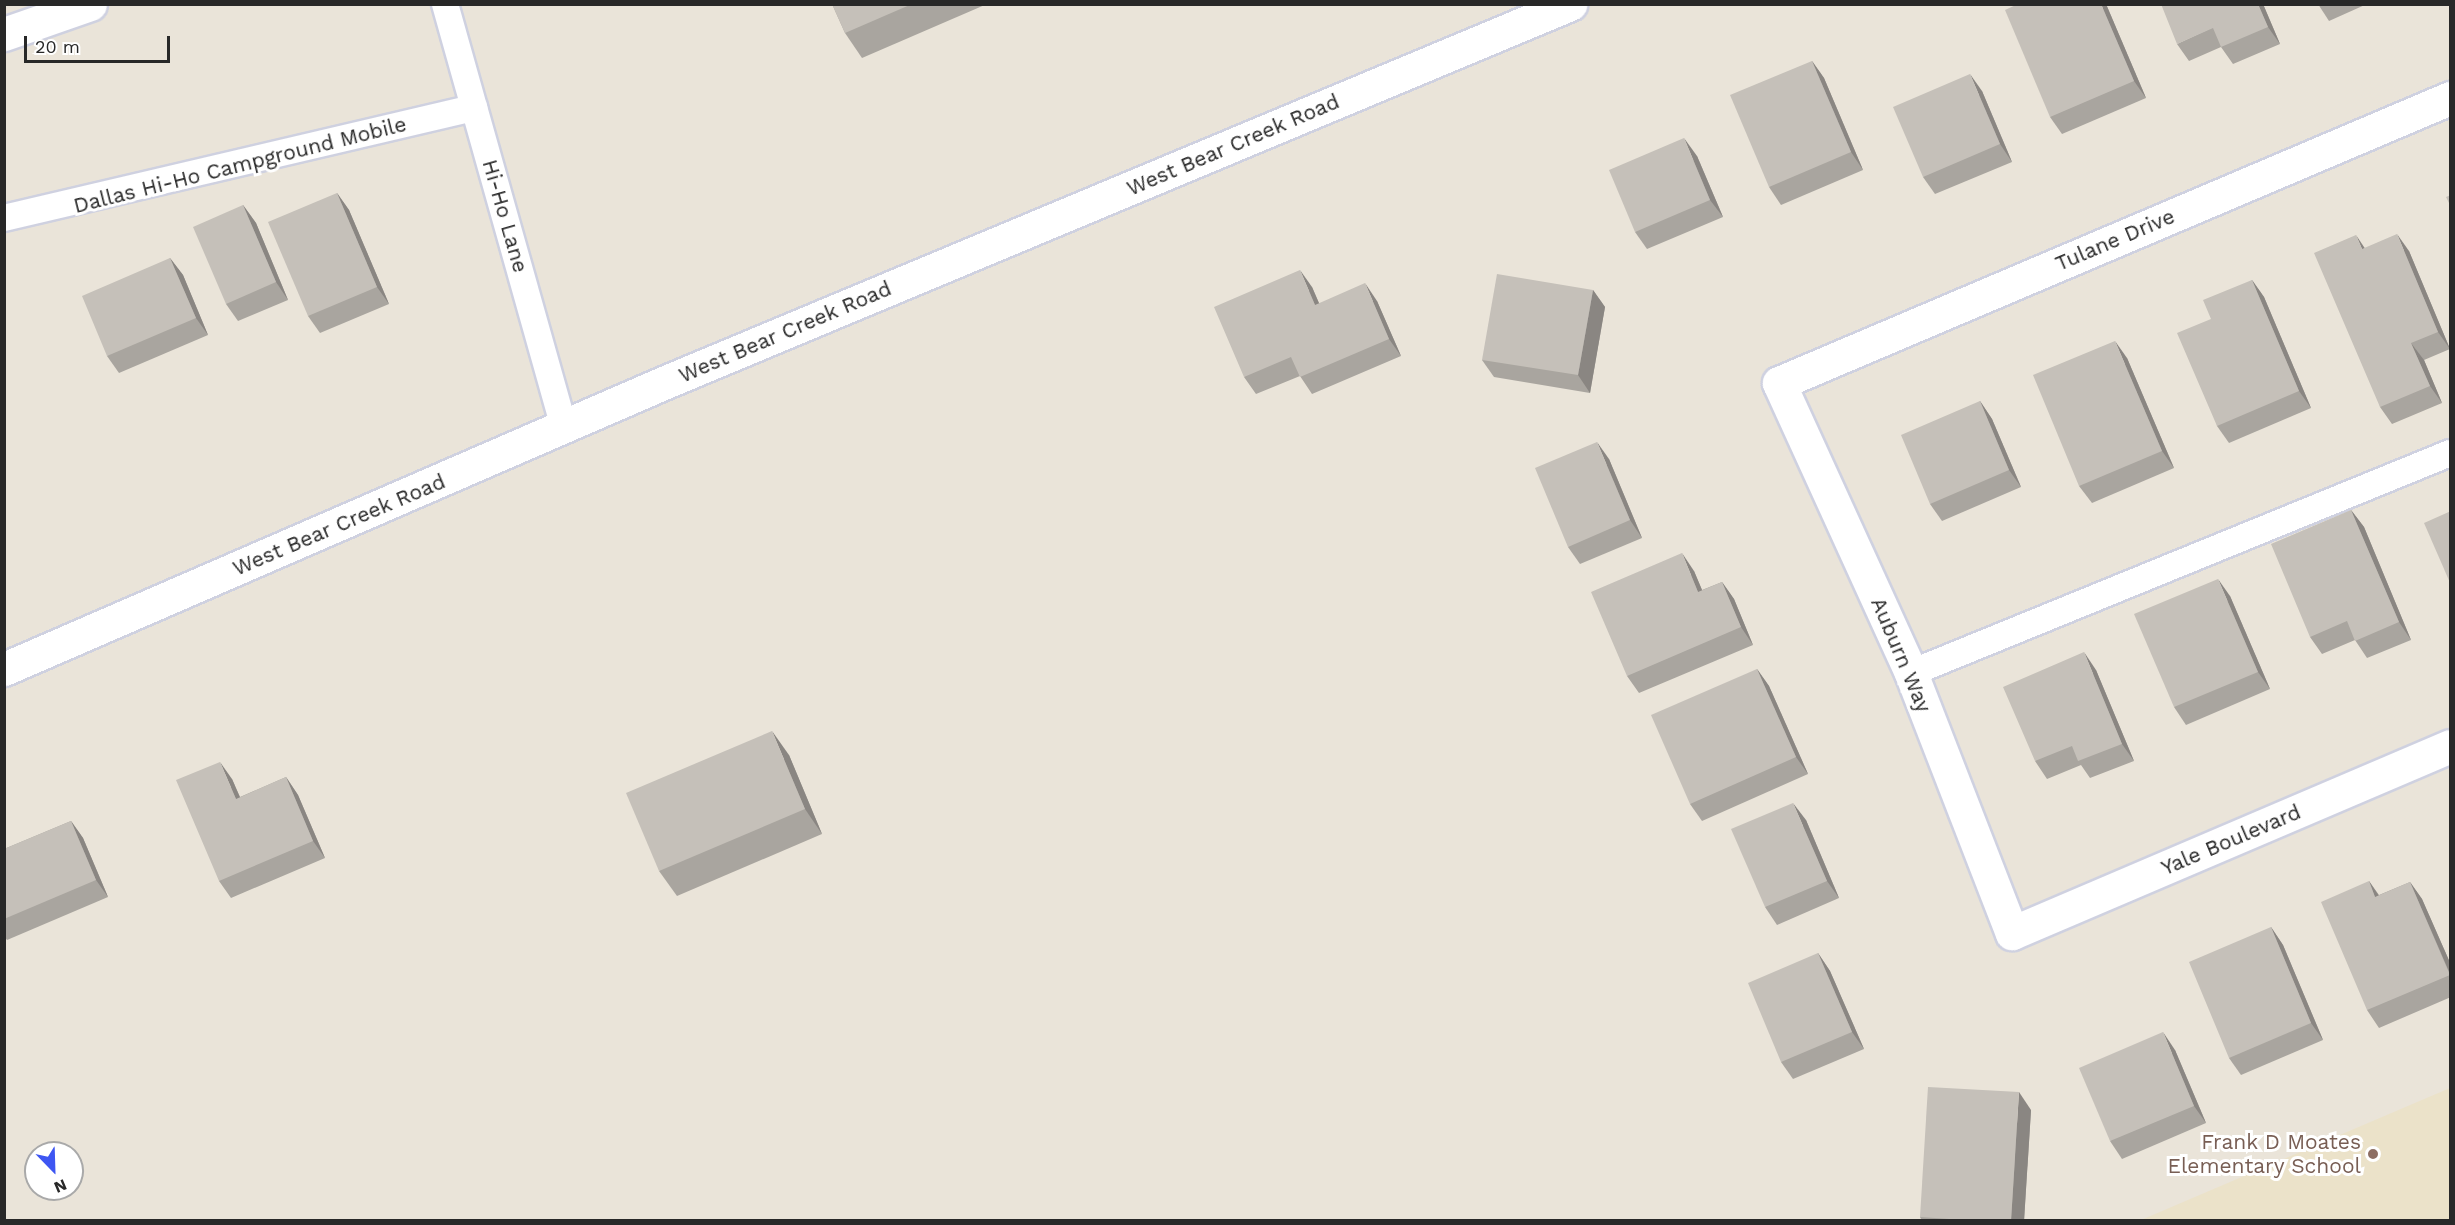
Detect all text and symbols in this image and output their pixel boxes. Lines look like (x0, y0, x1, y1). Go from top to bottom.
scale bar (27, 24, 172, 62)
text: 20 m (35, 36, 80, 57)
street label: West Bear Creek Road (1123, 89, 1343, 201)
street label: Dallas Hi-Ho Campground Mobile (71, 111, 409, 219)
street label: Hi-Ho Lane (477, 157, 533, 275)
street label: Tulane Drive (2052, 204, 2178, 276)
street label: West Bear Creek Road (675, 276, 895, 388)
street label: West Bear Creek Road (229, 469, 449, 581)
street label: Auburn Way (1865, 593, 1937, 717)
street label: Yale Boulevard (2157, 799, 2305, 881)
place label: Frank D Moates Elementary School (2167, 1129, 2361, 1179)
north arrow (24, 1141, 84, 1201)
marker: Frank D Moates Elementary School (2366, 1147, 2380, 1161)
text: N (51, 1175, 70, 1197)

